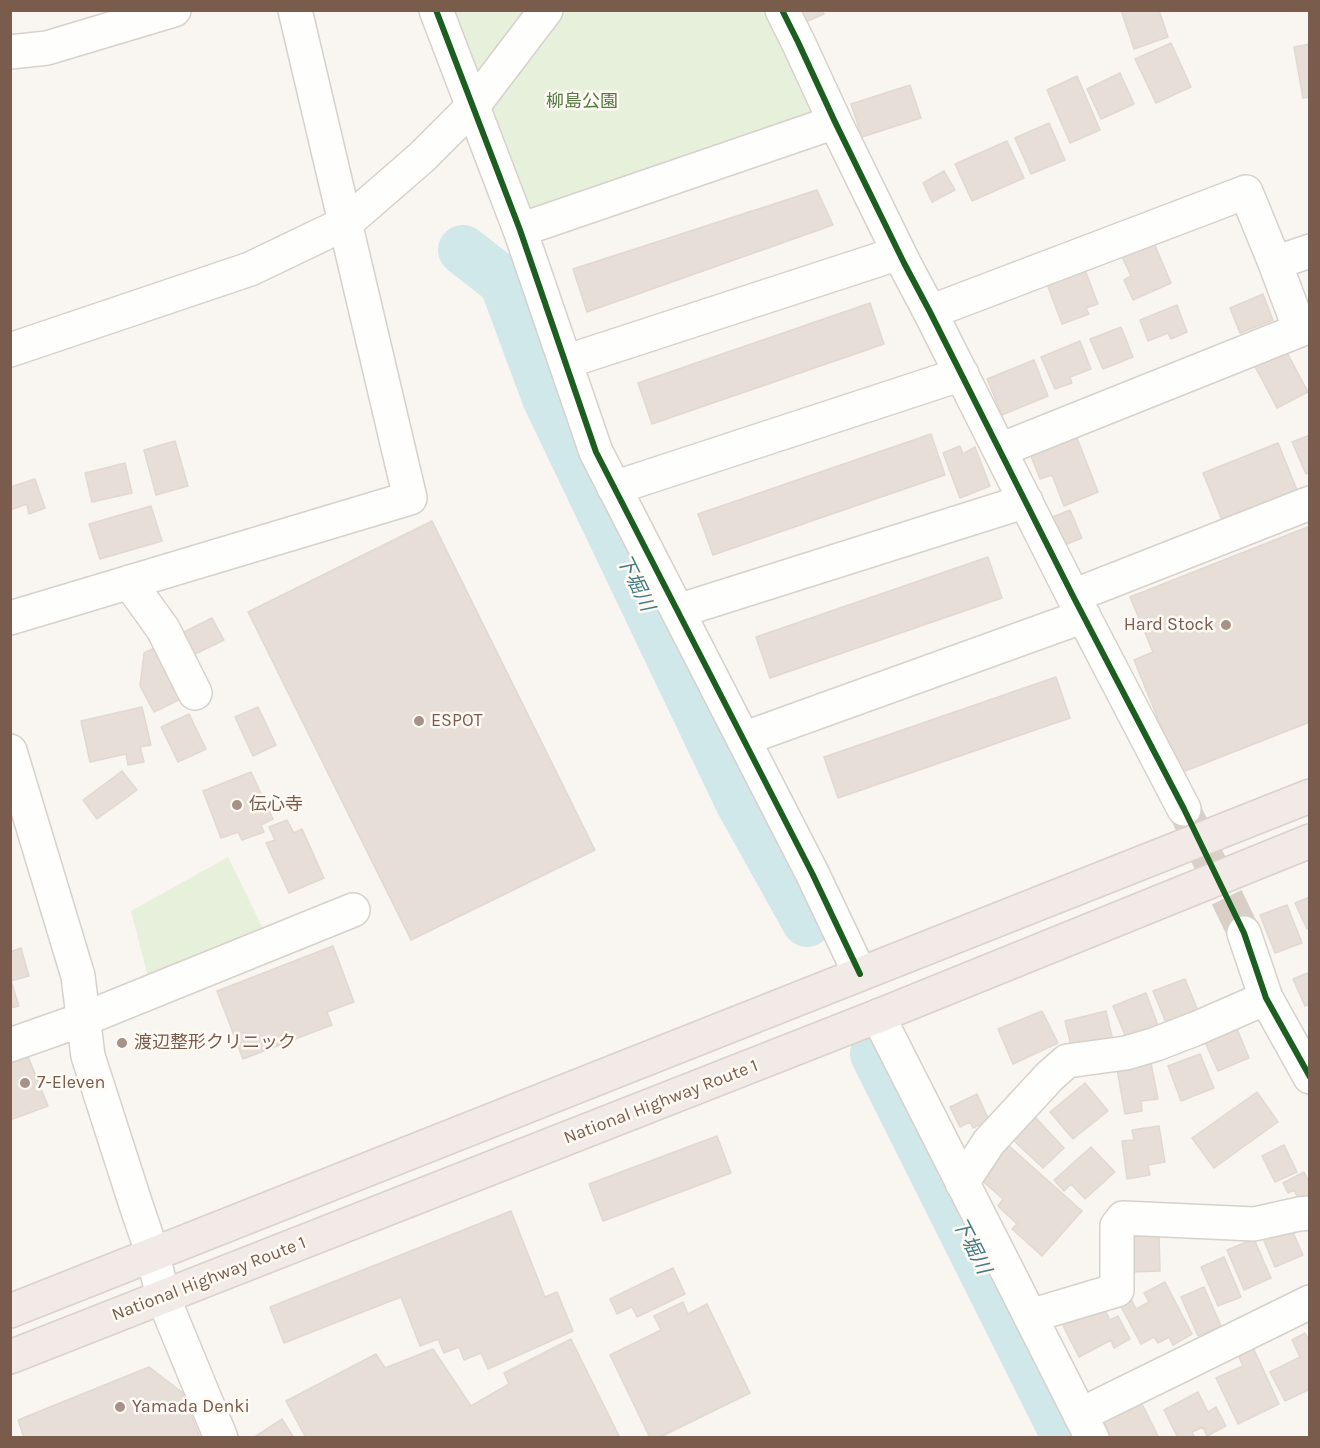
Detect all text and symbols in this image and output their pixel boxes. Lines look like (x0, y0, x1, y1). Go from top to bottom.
park label: 柳島公園 (546, 91, 618, 113)
water label: 下堀川 (611, 551, 659, 615)
place label: Hard Stock (1124, 614, 1214, 636)
marker: Hard Stock (1219, 618, 1233, 632)
place label: ESPOT (431, 710, 483, 732)
marker: ESPOT (412, 714, 426, 728)
place label: 伝心寺 (249, 794, 303, 816)
marker: 伝心寺 (230, 798, 244, 812)
place label: 渡辺整形クリニック (134, 1032, 296, 1054)
marker: 渡辺整形クリニック (115, 1036, 129, 1050)
street label: National Highway Route 1 (561, 1055, 761, 1149)
place label: 7-Eleven (37, 1072, 105, 1094)
marker: 7-Eleven (18, 1076, 32, 1090)
water label: 下堀川 (947, 1214, 995, 1278)
street label: National Highway Route 1 (109, 1232, 309, 1326)
place label: Yamada Denki (132, 1396, 250, 1418)
marker: Yamada Denki (113, 1400, 127, 1414)

